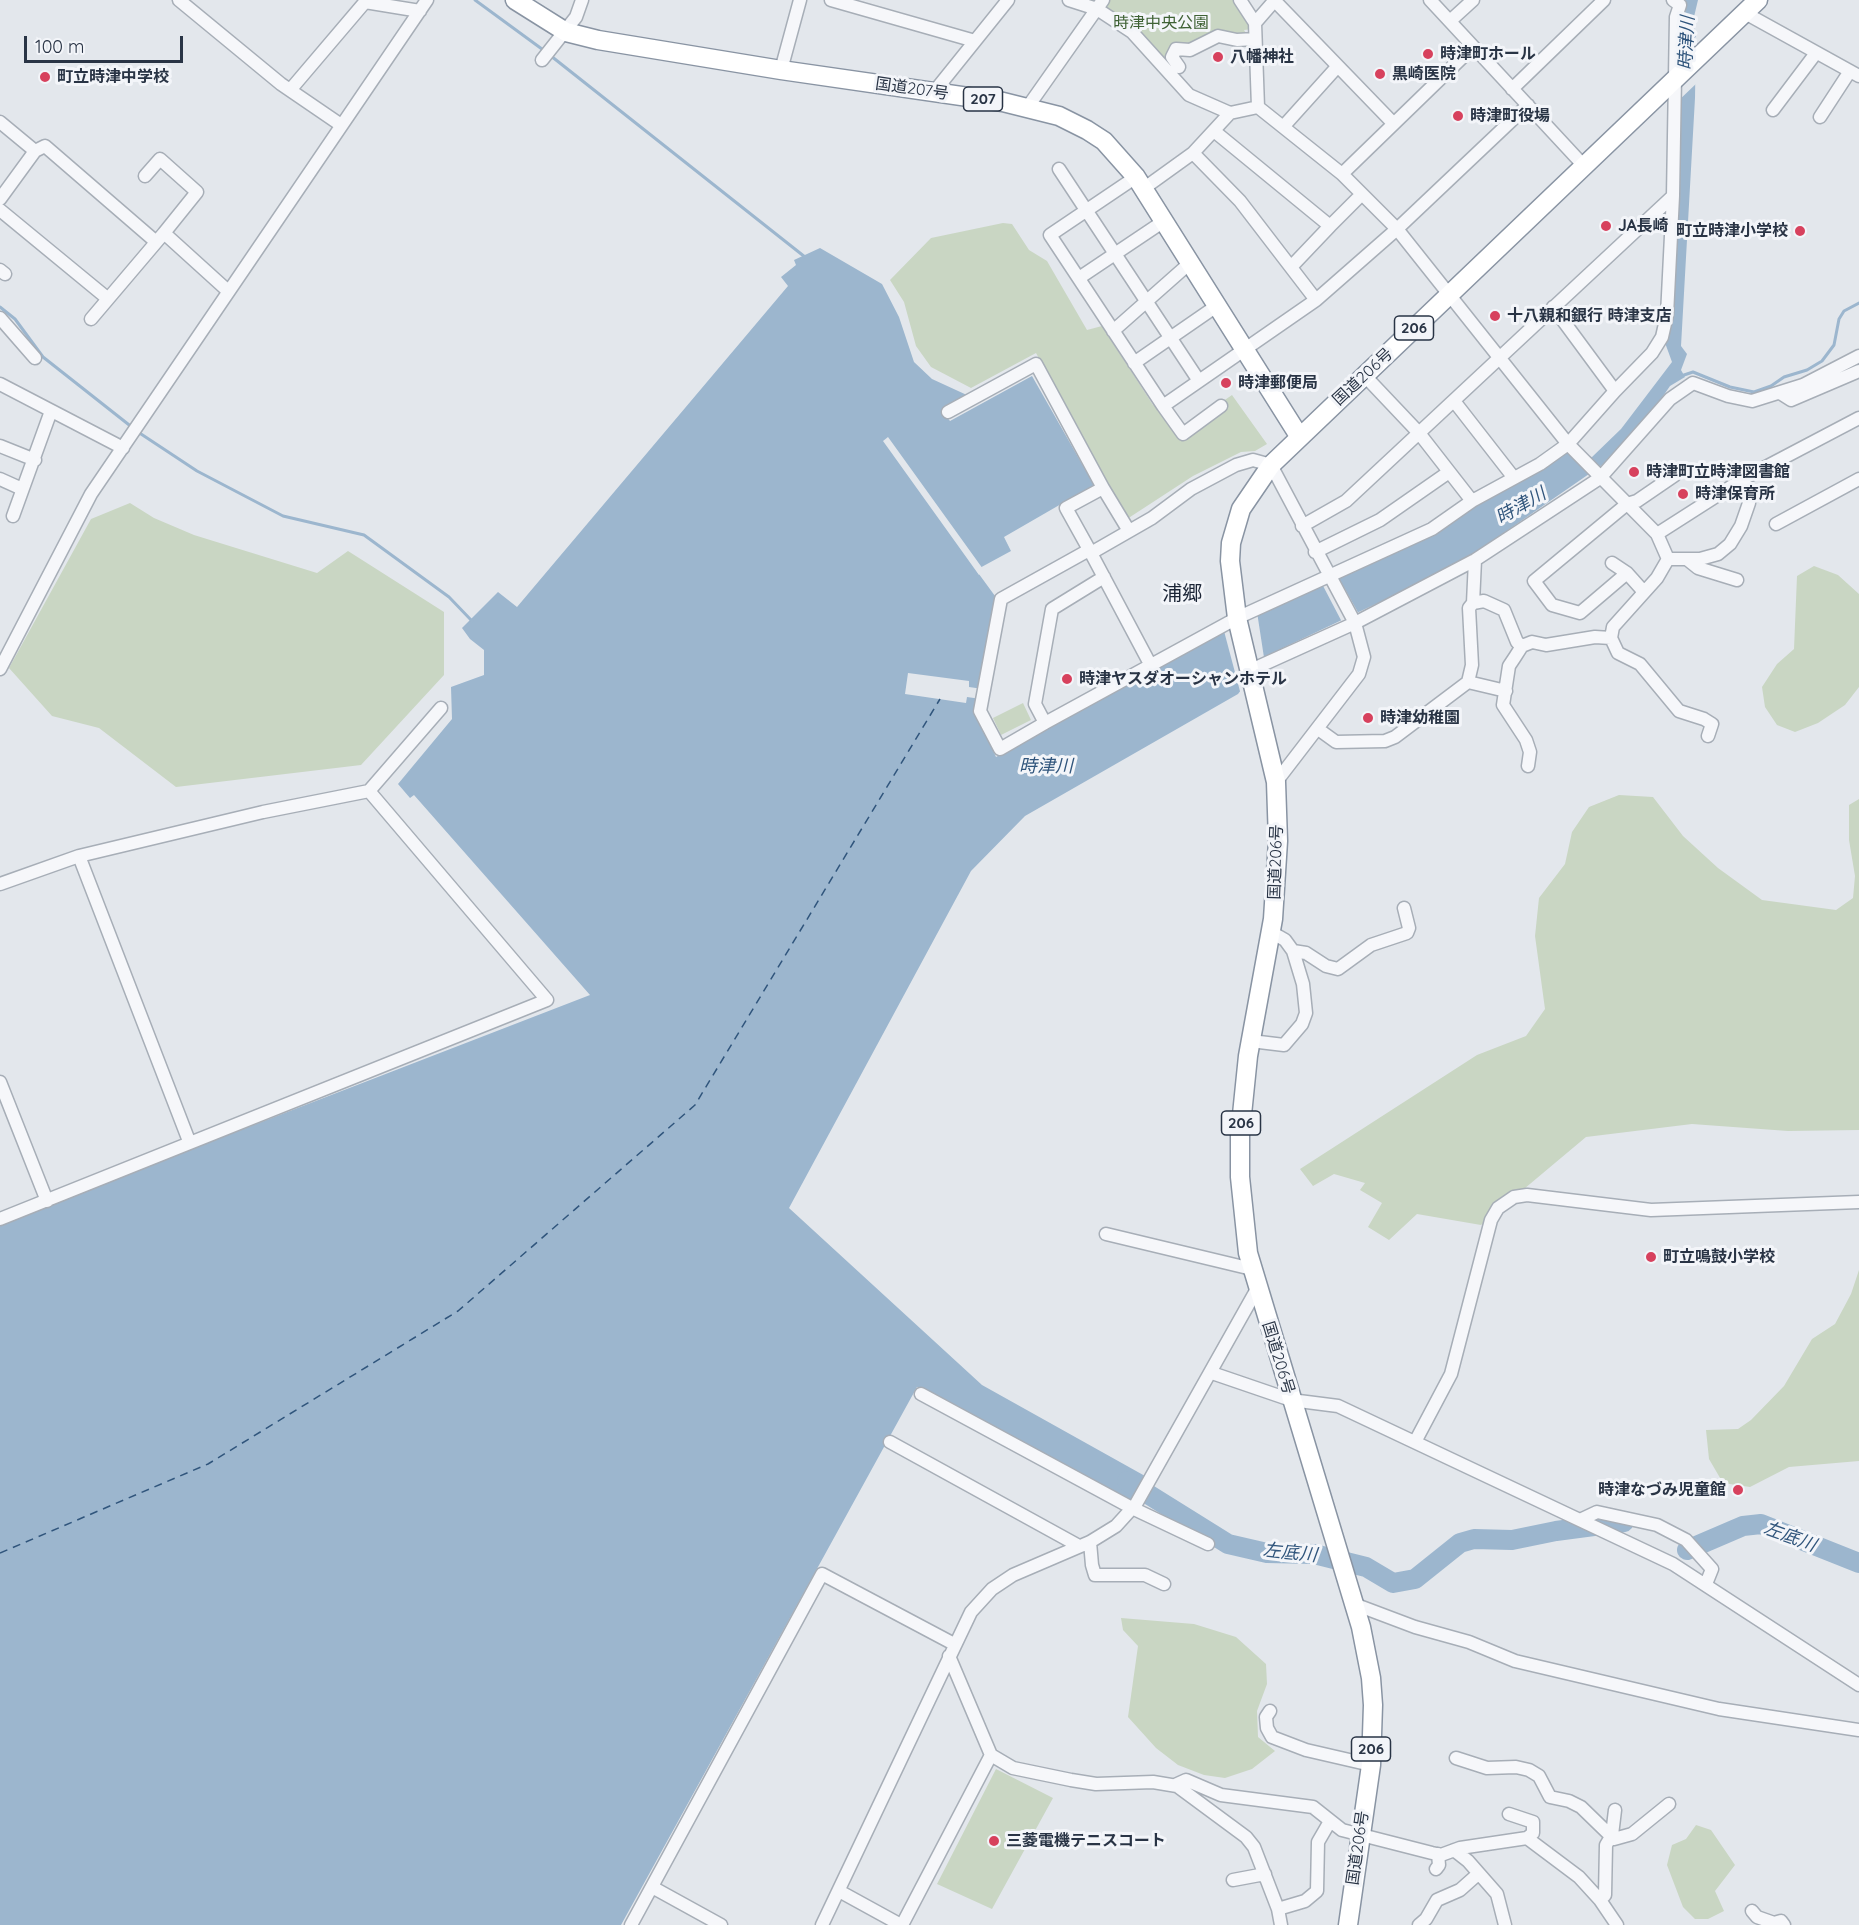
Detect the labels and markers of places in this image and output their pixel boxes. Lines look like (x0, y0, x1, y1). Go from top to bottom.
place label: 時津町ホール (1440, 44, 1536, 64)
place label: 八幡神社 (1230, 47, 1294, 67)
marker: 時津町ホール (1421, 47, 1435, 61)
marker: 八幡神社 (1211, 50, 1225, 64)
place label: 黒崎医院 (1392, 64, 1456, 84)
place label: 町立時津中学校 (57, 67, 169, 87)
marker: 黒崎医院 (1373, 67, 1387, 81)
marker: 町立時津中学校 (38, 70, 52, 84)
place label: 時津町役場 (1470, 106, 1550, 126)
marker: 時津町役場 (1451, 109, 1465, 123)
place label: JA長崎 (1618, 216, 1669, 236)
marker: JA長崎 (1599, 219, 1613, 233)
place label: 町立時津小学校 (1676, 221, 1788, 241)
marker: 町立時津小学校 (1793, 224, 1807, 238)
place label: 十八親和銀行 時津支店 (1507, 306, 1671, 326)
marker: 十八親和銀行 時津支店 (1488, 309, 1502, 323)
place label: 時津郵便局 (1238, 373, 1318, 393)
marker: 時津郵便局 (1219, 376, 1233, 390)
place label: 時津町立時津図書館 (1646, 462, 1790, 482)
marker: 時津町立時津図書館 (1627, 465, 1641, 479)
place label: 時津保育所 (1695, 484, 1775, 504)
marker: 時津保育所 (1676, 487, 1690, 501)
place label: 時津ヤスダオーシャンホテル (1079, 669, 1287, 689)
marker: 時津ヤスダオーシャンホテル (1060, 672, 1074, 686)
place label: 時津幼稚園 (1380, 708, 1460, 728)
marker: 時津幼稚園 (1361, 711, 1375, 725)
place label: 町立鳴鼓小学校 (1663, 1247, 1775, 1267)
marker: 町立鳴鼓小学校 (1644, 1250, 1658, 1264)
place label: 時津なづみ児童館 (1598, 1480, 1726, 1500)
marker: 時津なづみ児童館 (1731, 1483, 1745, 1497)
place label: 三菱電機テニスコート (1006, 1831, 1166, 1851)
marker: 三菱電機テニスコート (987, 1834, 1001, 1848)

